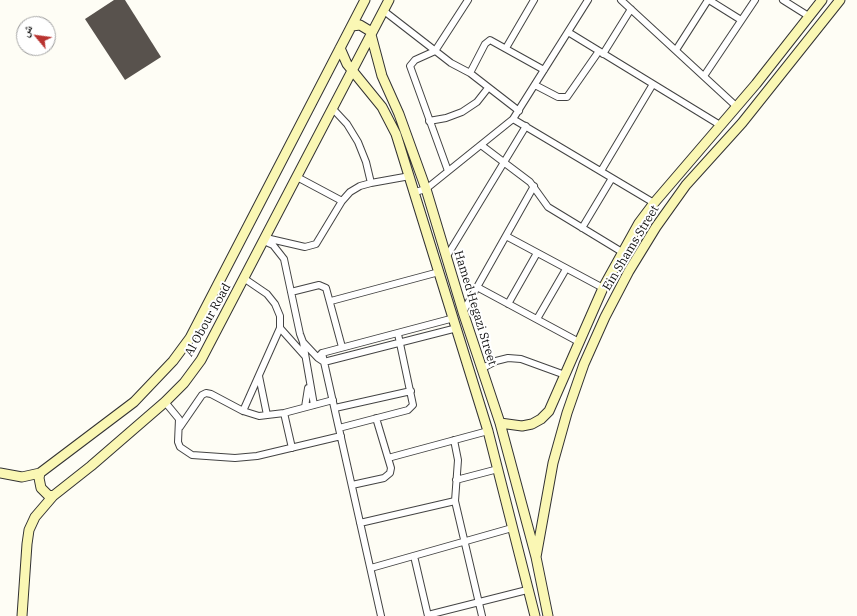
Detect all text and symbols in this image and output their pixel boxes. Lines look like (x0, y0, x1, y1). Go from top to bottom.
north arrow (16, 16, 56, 56)
text: ش (17, 22, 35, 39)
street label: Ein Shams Street (600, 203, 662, 293)
street label: Hamed Hegazi Street (451, 249, 499, 367)
street label: Al Obour Road (182, 281, 234, 359)

